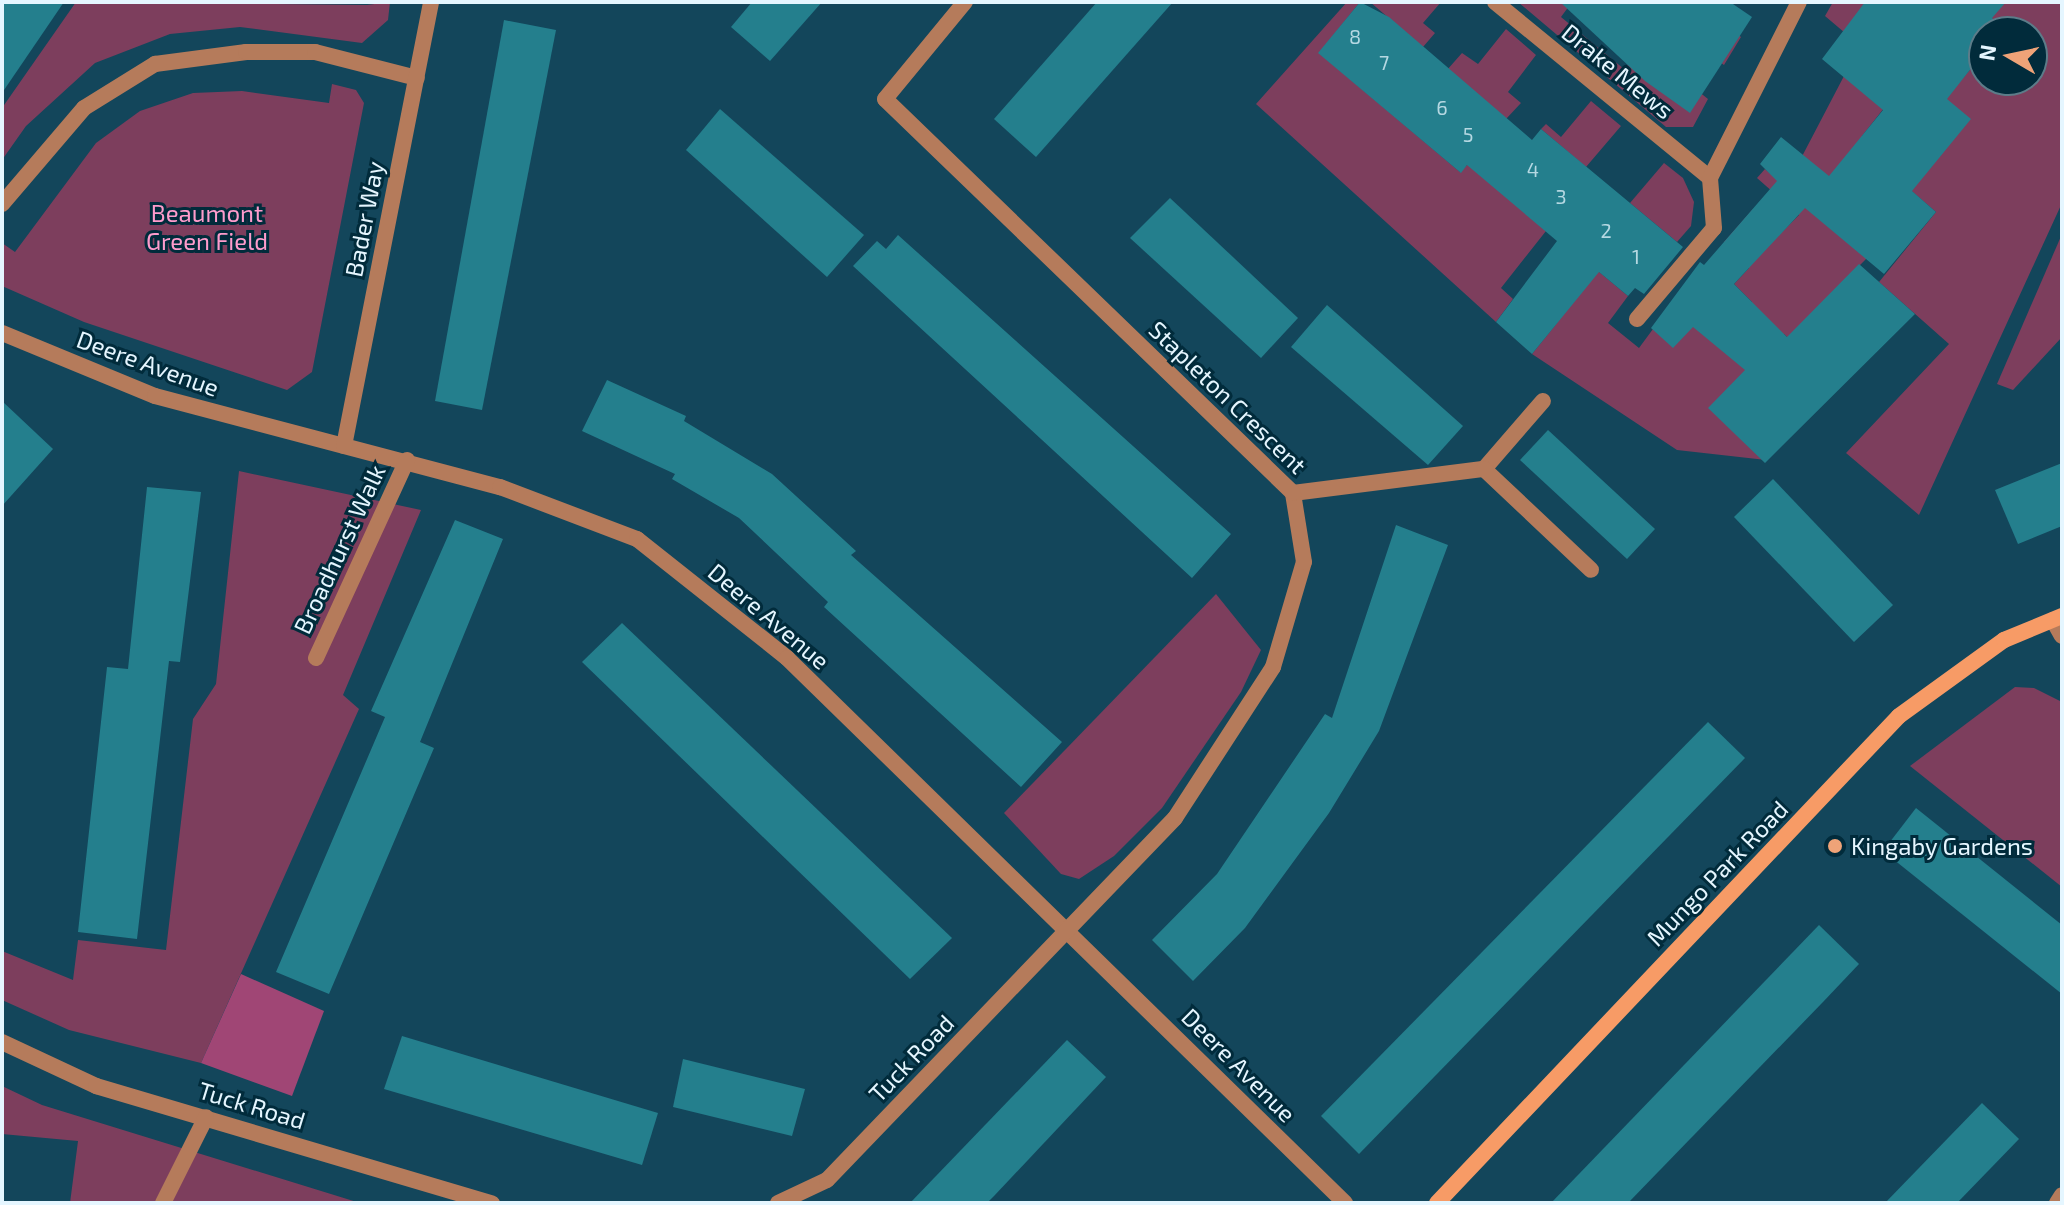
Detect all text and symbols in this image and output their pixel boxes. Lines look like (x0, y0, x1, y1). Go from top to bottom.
north arrow (1968, 16, 2048, 96)
street label: Drake Mews (1557, 17, 1679, 125)
house number: 8 (1349, 24, 1361, 48)
text: N (1972, 43, 2000, 62)
house number: 7 (1379, 50, 1389, 74)
house number: 6 (1436, 95, 1448, 119)
house number: 5 (1463, 122, 1473, 146)
house number: 4 (1527, 157, 1539, 181)
street label: Bader Way (339, 158, 389, 280)
house number: 3 (1555, 184, 1567, 208)
park label: Beaumont Green Field (146, 199, 268, 255)
house number: 2 (1600, 218, 1612, 242)
house number: 1 (1632, 244, 1640, 268)
street label: Stapleton Crescent (1143, 315, 1313, 479)
street label: Deere Avenue (73, 324, 223, 402)
street label: Broadhurst Walk (287, 460, 391, 638)
street label: Deere Avenue (702, 557, 836, 675)
street label: Mungo Park Road (1640, 794, 1794, 952)
place label: Kingaby Gardens (1851, 832, 2034, 860)
marker: Kingaby Gardens (1826, 837, 1844, 855)
street label: Deere Avenue (1176, 1002, 1302, 1128)
street label: Tuck Road (862, 1008, 960, 1108)
street label: Tuck Road (195, 1075, 309, 1135)

